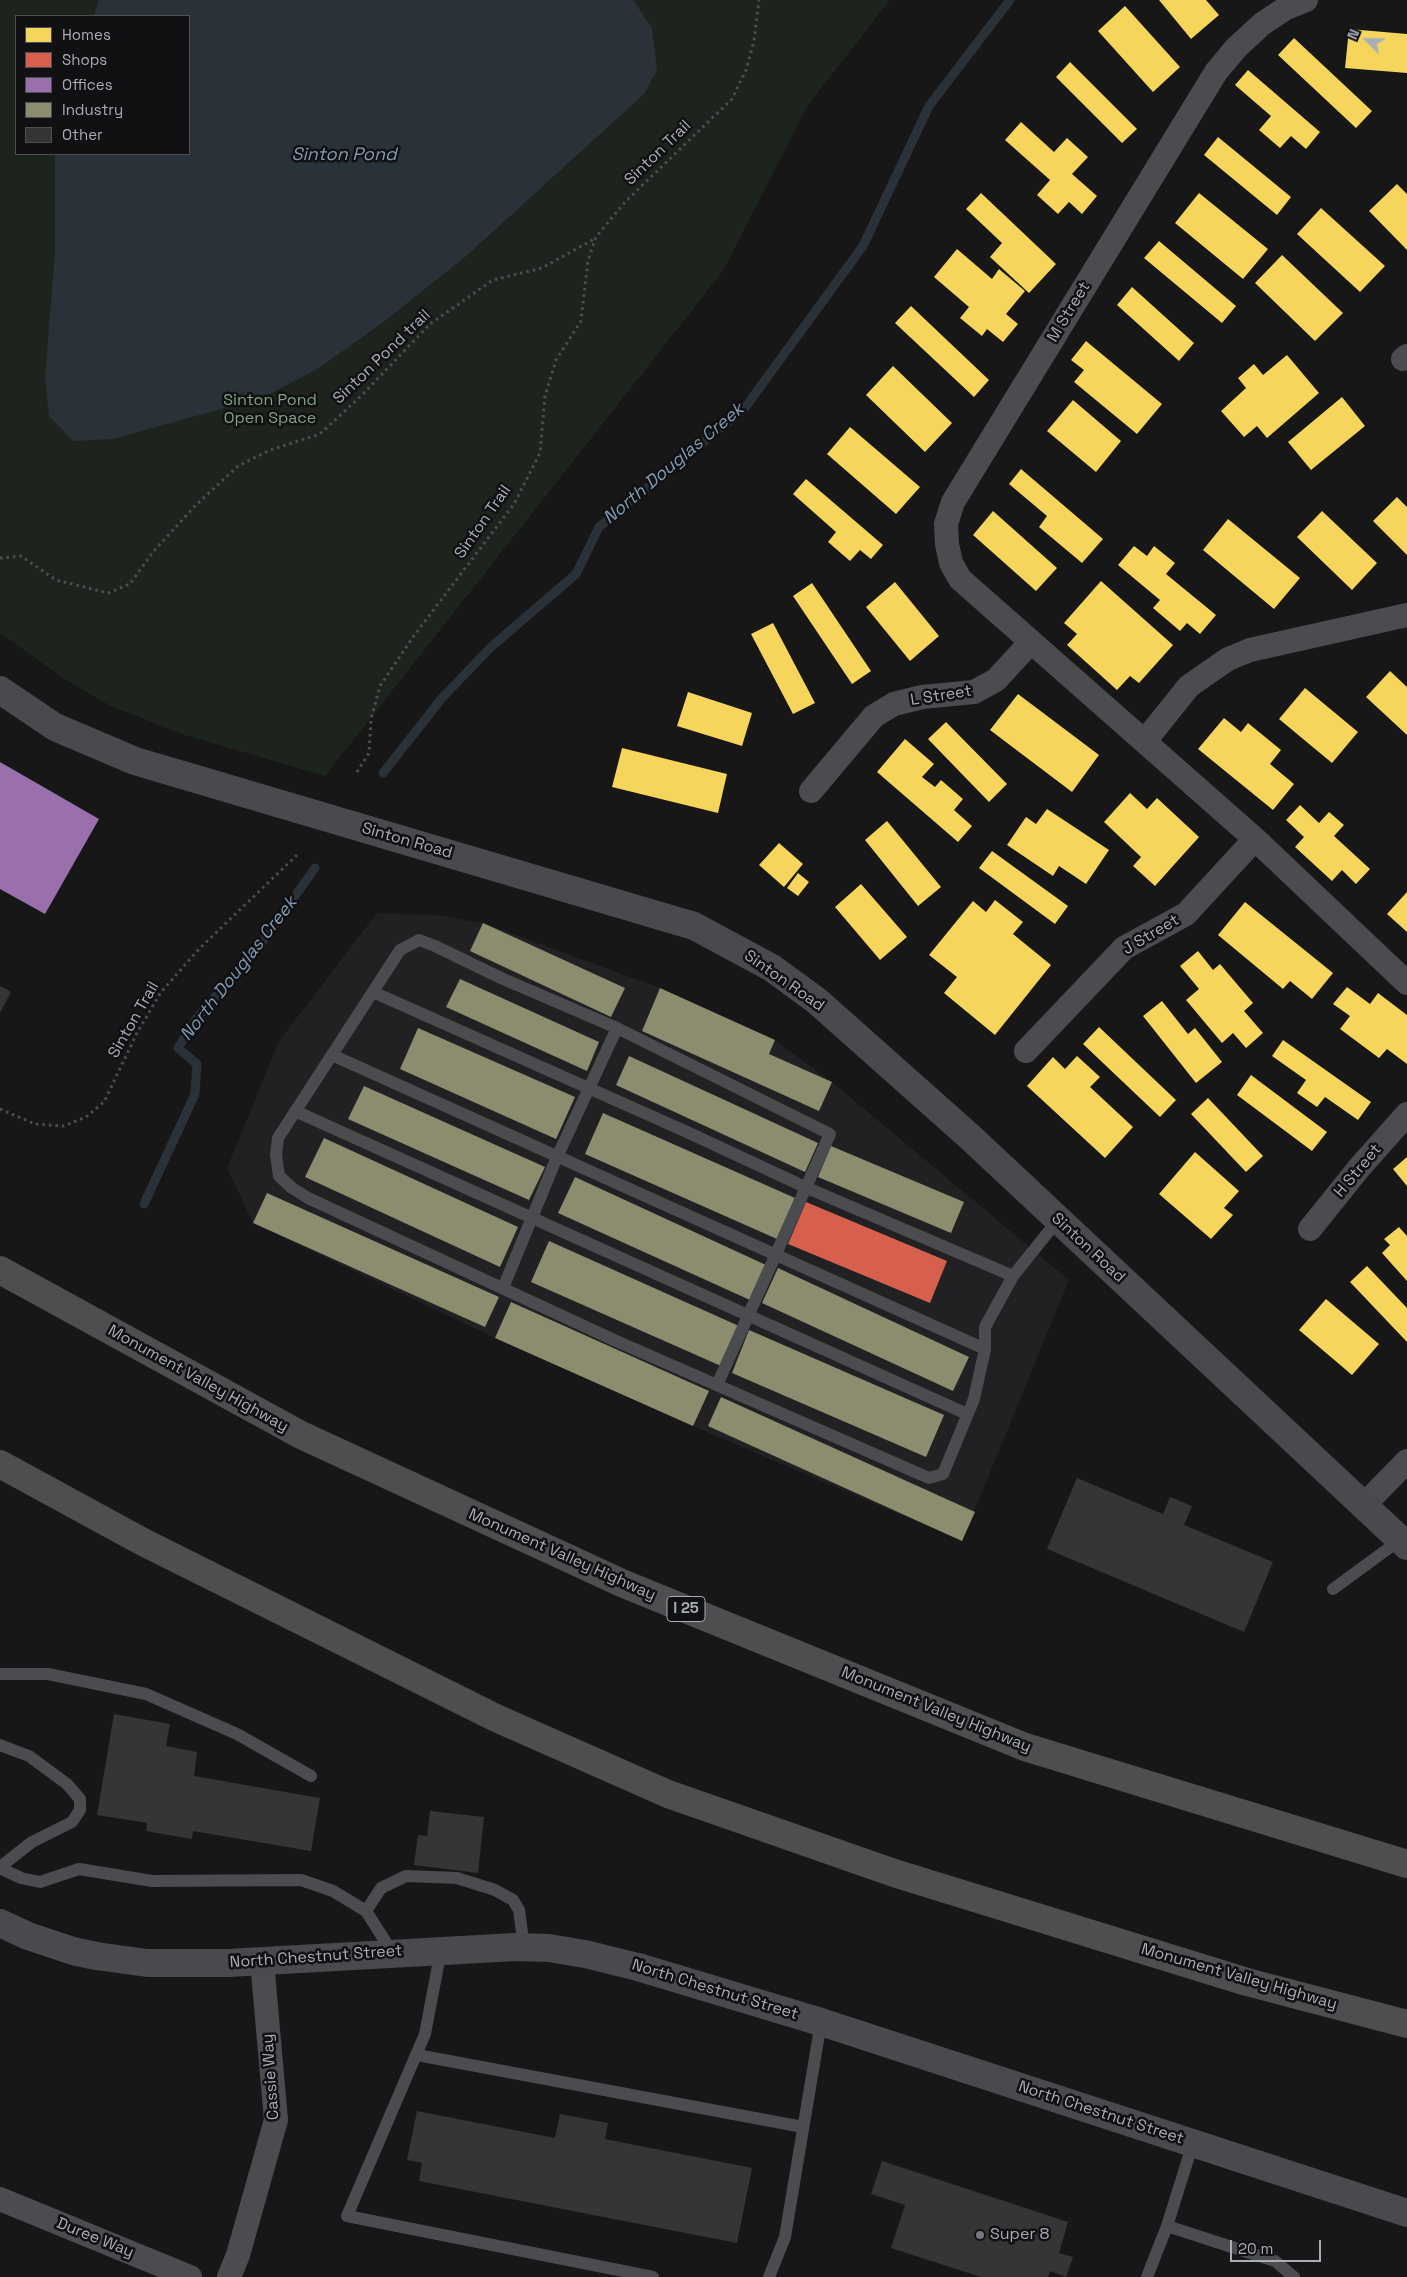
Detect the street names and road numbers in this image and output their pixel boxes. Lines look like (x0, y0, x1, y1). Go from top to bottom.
street label: Sinton Trail (621, 117, 695, 189)
street label: M Street (1044, 278, 1094, 346)
street label: Sinton Pond trail (329, 306, 435, 408)
street label: Sinton Trail (451, 482, 515, 562)
street label: L Street (909, 682, 973, 710)
street label: Sinton Road (359, 819, 455, 863)
street label: J Street (1119, 911, 1183, 959)
street label: Sinton Road (740, 946, 828, 1016)
street label: Sinton Trail (104, 978, 164, 1062)
street label: H Street (1330, 1141, 1386, 1201)
street label: Sinton Road (1047, 1209, 1129, 1287)
street label: Monument Valley Highway (105, 1321, 291, 1437)
street label: Monument Valley Highway (465, 1505, 659, 1605)
road number: I 25 (667, 1596, 705, 1622)
street label: Monument Valley Highway (838, 1663, 1034, 1757)
street label: Monument Valley Highway (1139, 1940, 1339, 2014)
street label: North Chestnut Street (229, 1941, 403, 1973)
street label: North Chestnut Street (630, 1956, 800, 2024)
street label: Cassie Way (258, 2033, 284, 2121)
street label: North Chestnut Street (1016, 2077, 1186, 2149)
street label: Duree Way (53, 2214, 137, 2262)

